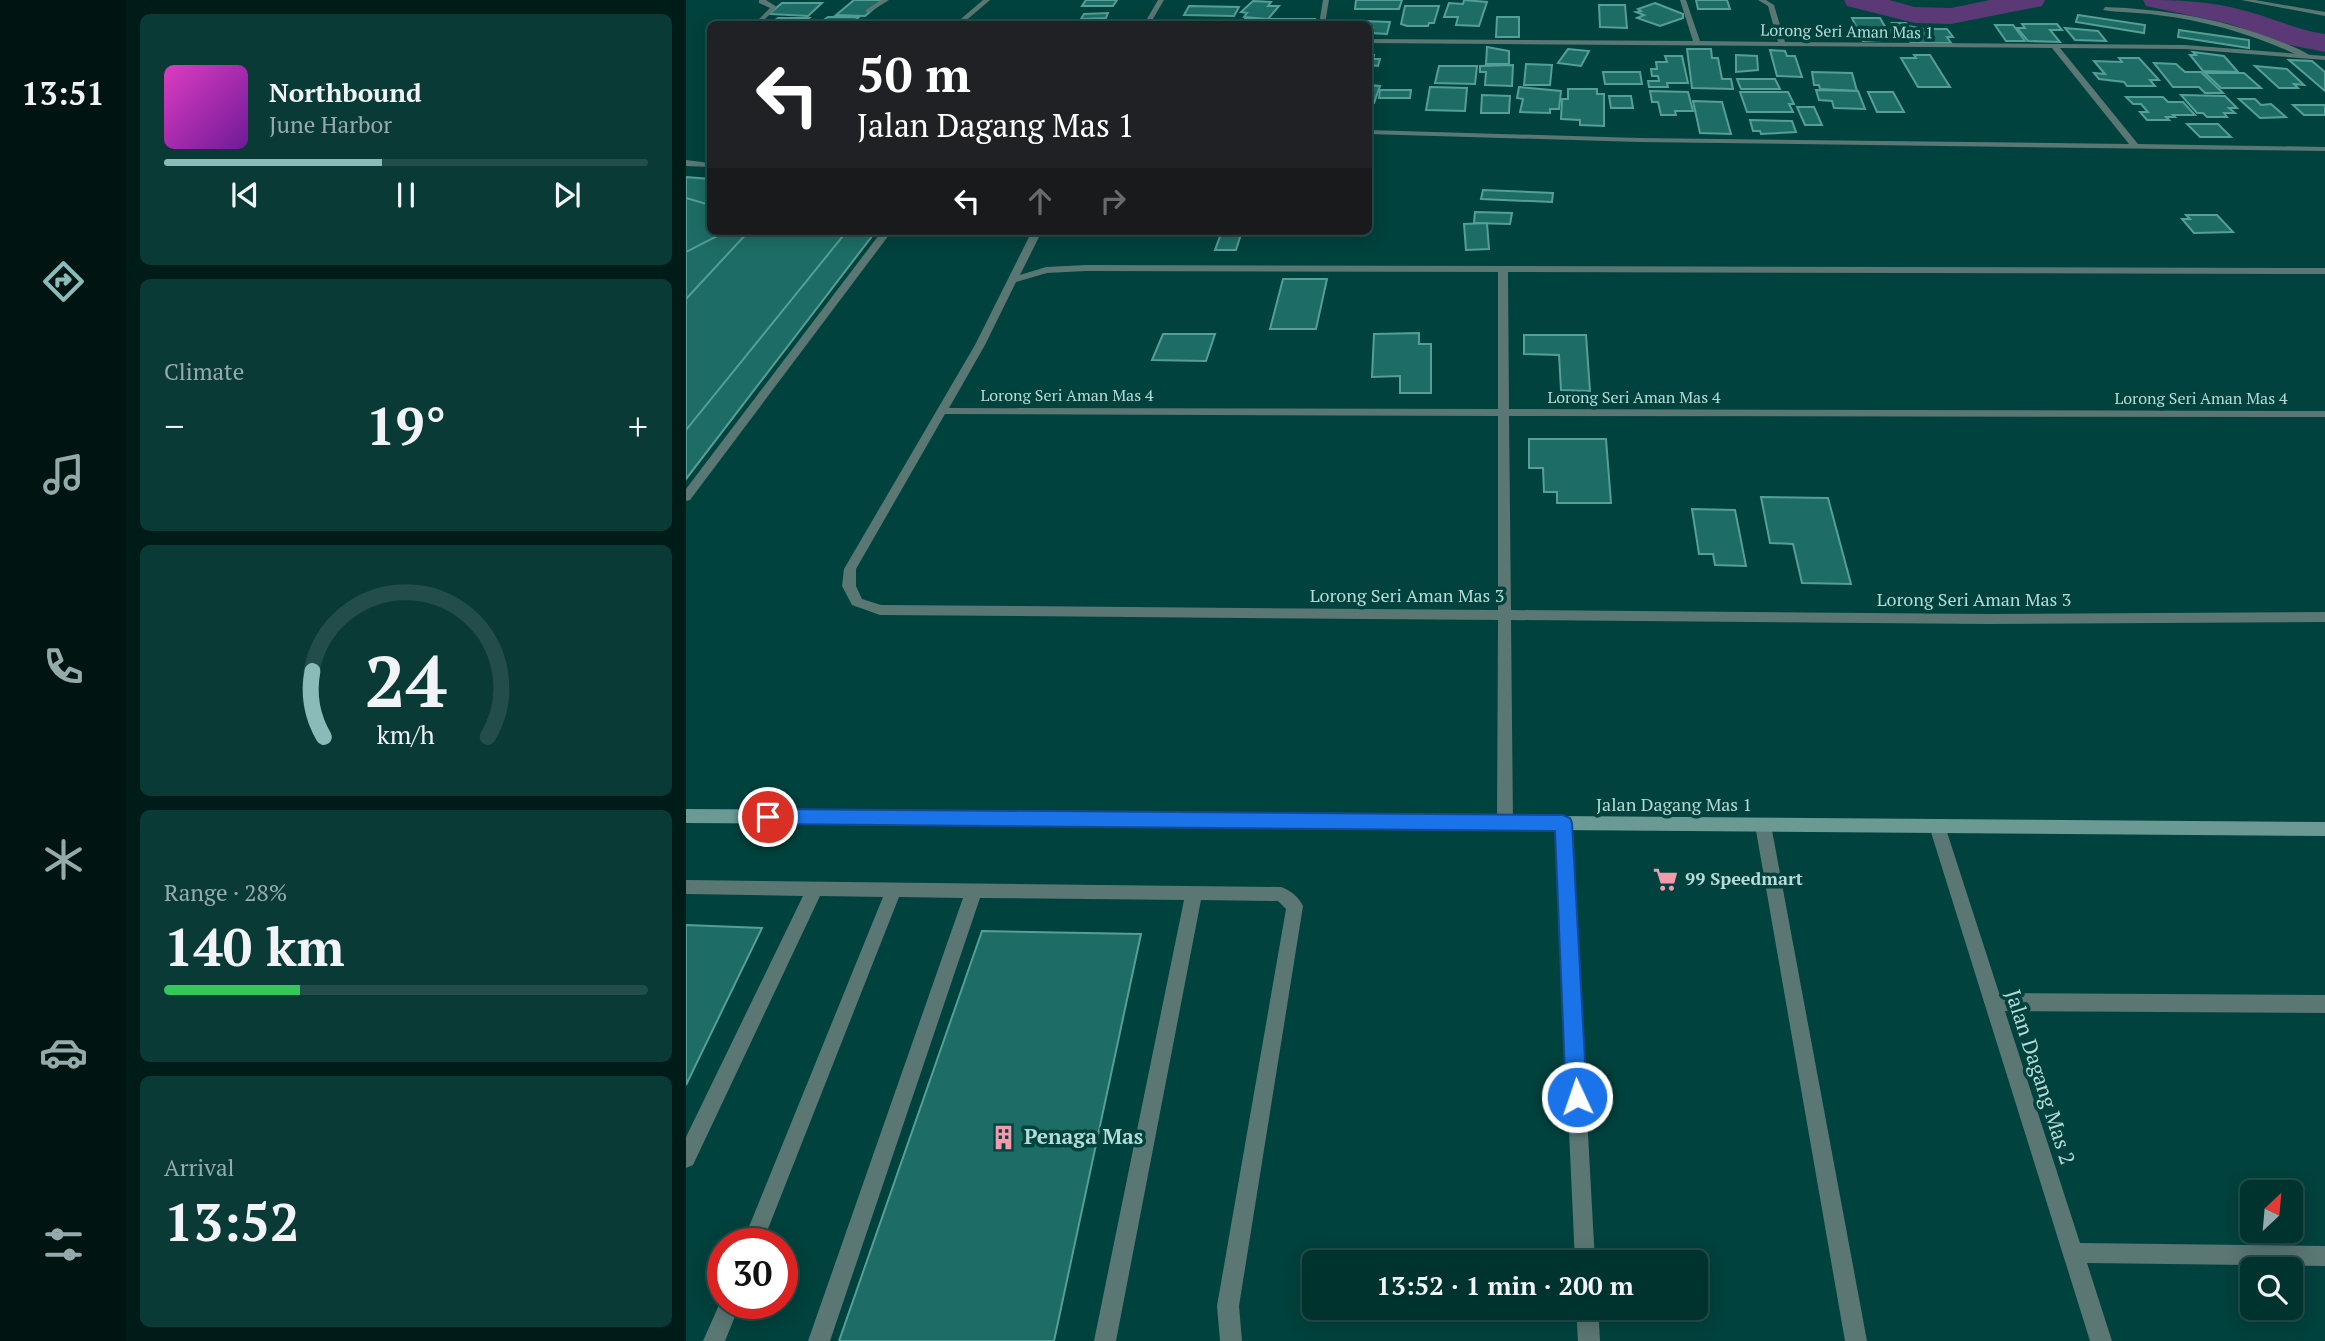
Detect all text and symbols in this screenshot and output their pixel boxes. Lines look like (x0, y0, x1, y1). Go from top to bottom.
street label: Lorong Seri Aman Mas 1 (1760, 18, 1934, 44)
text: 50 m (857, 41, 971, 106)
icon: left (742, 49, 833, 140)
text: 13:51 (21, 72, 105, 114)
text: Northbound (269, 75, 422, 109)
text: Jalan Dagang Mas 1 (857, 104, 1135, 146)
text: June Harbor (269, 109, 392, 140)
icon: previous (226, 176, 264, 214)
icon: pause (387, 176, 425, 214)
icon: next (548, 176, 586, 214)
icon: left (948, 182, 986, 220)
icon: ahead (1021, 182, 1059, 220)
icon: right (1094, 182, 1132, 220)
icon: directions (39, 257, 88, 306)
text: Climate (164, 356, 244, 387)
street label: Lorong Seri Aman Mas 4 (980, 384, 1154, 406)
street label: Lorong Seri Aman Mas 4 (1547, 386, 1721, 408)
street label: Lorong Seri Aman Mas 4 (2114, 387, 2288, 409)
text: 19° (366, 391, 446, 460)
text: − (164, 401, 184, 451)
text: + (628, 401, 648, 451)
icon: music (39, 450, 88, 499)
street label: Lorong Seri Aman Mas 3 (1310, 583, 1504, 607)
street label: Lorong Seri Aman Mas 3 (1877, 587, 2071, 611)
text: 24 (365, 631, 447, 728)
icon: phone (39, 642, 88, 691)
text: km/h (377, 717, 435, 750)
pin (738, 787, 798, 847)
street label: Jalan Dagang Mas 1 (1596, 792, 1752, 816)
icon: arrive (749, 798, 787, 836)
icon: climate (39, 835, 88, 884)
supermarket icon: 99 Speedmart (1651, 865, 1679, 893)
place label: 99 Speedmart (1685, 866, 1803, 890)
text: Range · 28% (164, 877, 287, 908)
text: 140 km (164, 912, 345, 981)
street label: Jalan Dagang Mas 2 (1999, 986, 2082, 1168)
icon: car (39, 1028, 88, 1077)
position arrow (1540, 1060, 1614, 1134)
place label: Penaga Mas (1024, 1122, 1143, 1150)
building icon: Penaga Mas (990, 1123, 1018, 1151)
text: Arrival (164, 1152, 235, 1183)
north arrow (2240, 1180, 2303, 1242)
map controls (2240, 1180, 2303, 1320)
text: 13:52 (164, 1187, 299, 1256)
icon: filters (39, 1220, 88, 1269)
speed limit sign: 30 (707, 1228, 798, 1319)
button: search (2240, 1257, 2303, 1320)
text: 13:52 · 1 min · 200 m (1376, 1268, 1634, 1302)

